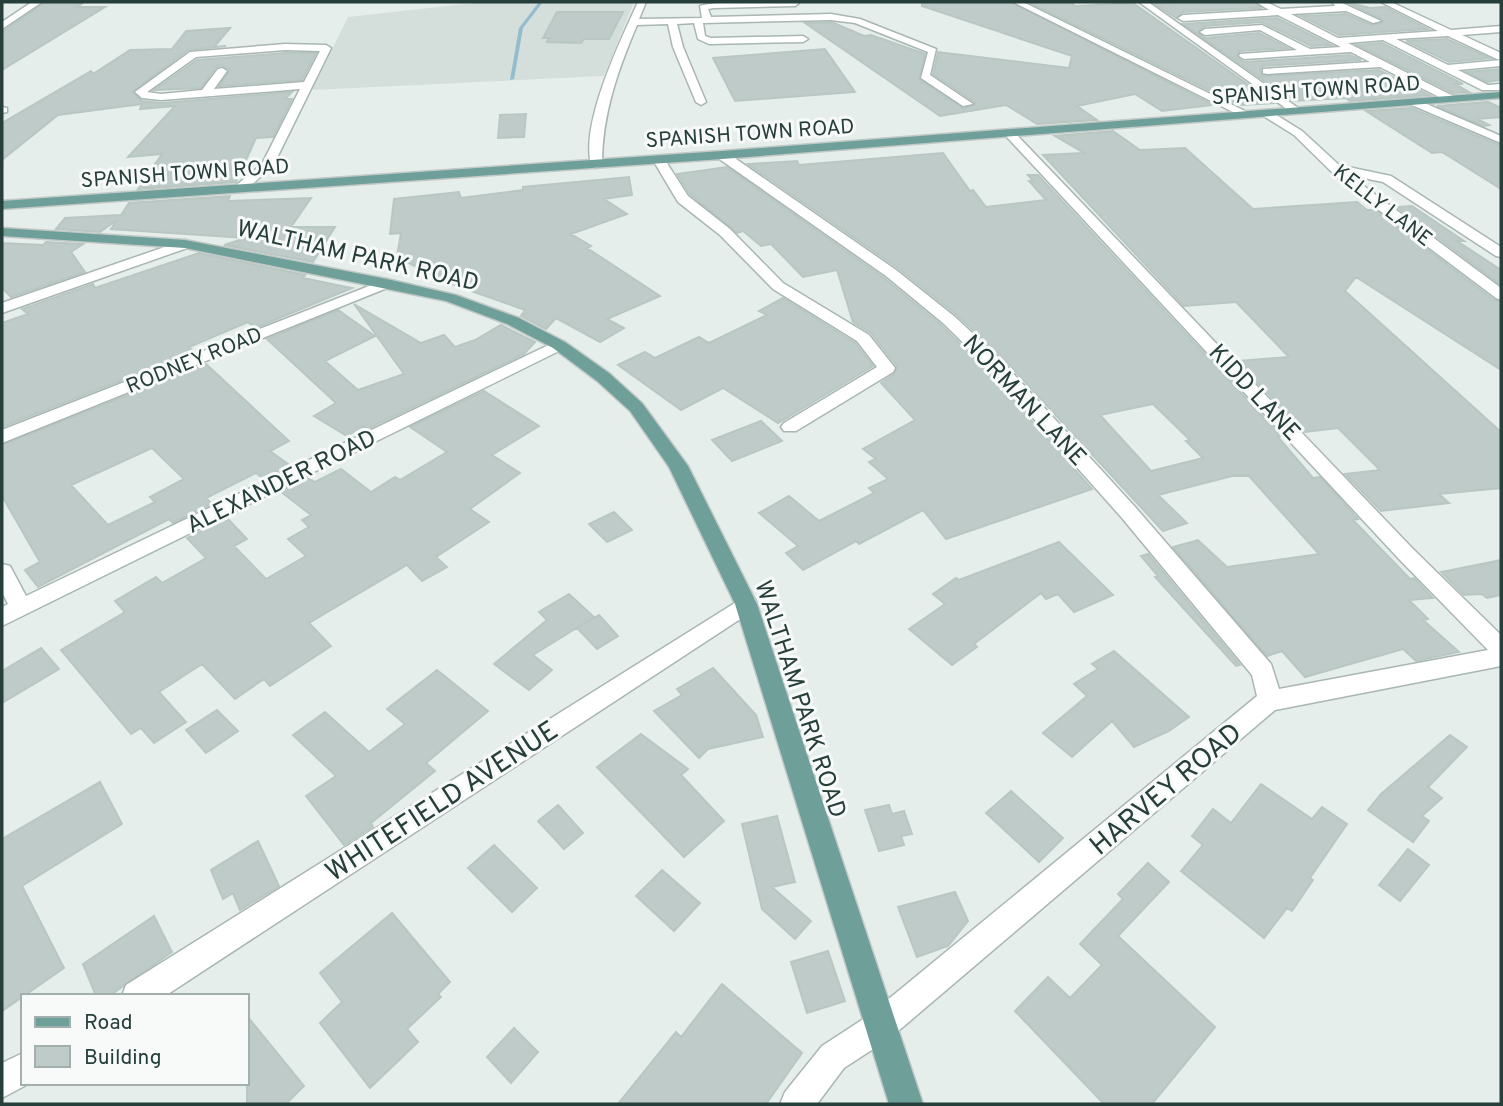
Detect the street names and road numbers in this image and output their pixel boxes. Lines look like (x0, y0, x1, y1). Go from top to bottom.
street label: SPANISH TOWN ROAD (1211, 71, 1421, 112)
street label: SPANISH TOWN ROAD (645, 114, 855, 155)
street label: SPANISH TOWN ROAD (80, 154, 290, 195)
street label: KELLY LANE (1327, 159, 1437, 253)
street label: WALTHAM PARK ROAD (233, 214, 482, 299)
street label: RODNEY ROAD (122, 322, 267, 401)
street label: NORMAN LANE (955, 330, 1092, 473)
street label: KIDD LANE (1201, 339, 1306, 448)
street label: ALEXANDER ROAD (182, 424, 382, 542)
street label: WALTHAM PARK ROAD (747, 577, 852, 822)
street label: WHITEFIELD AVENUE (319, 714, 566, 891)
street label: HARVEY ROAD (1083, 716, 1251, 865)

